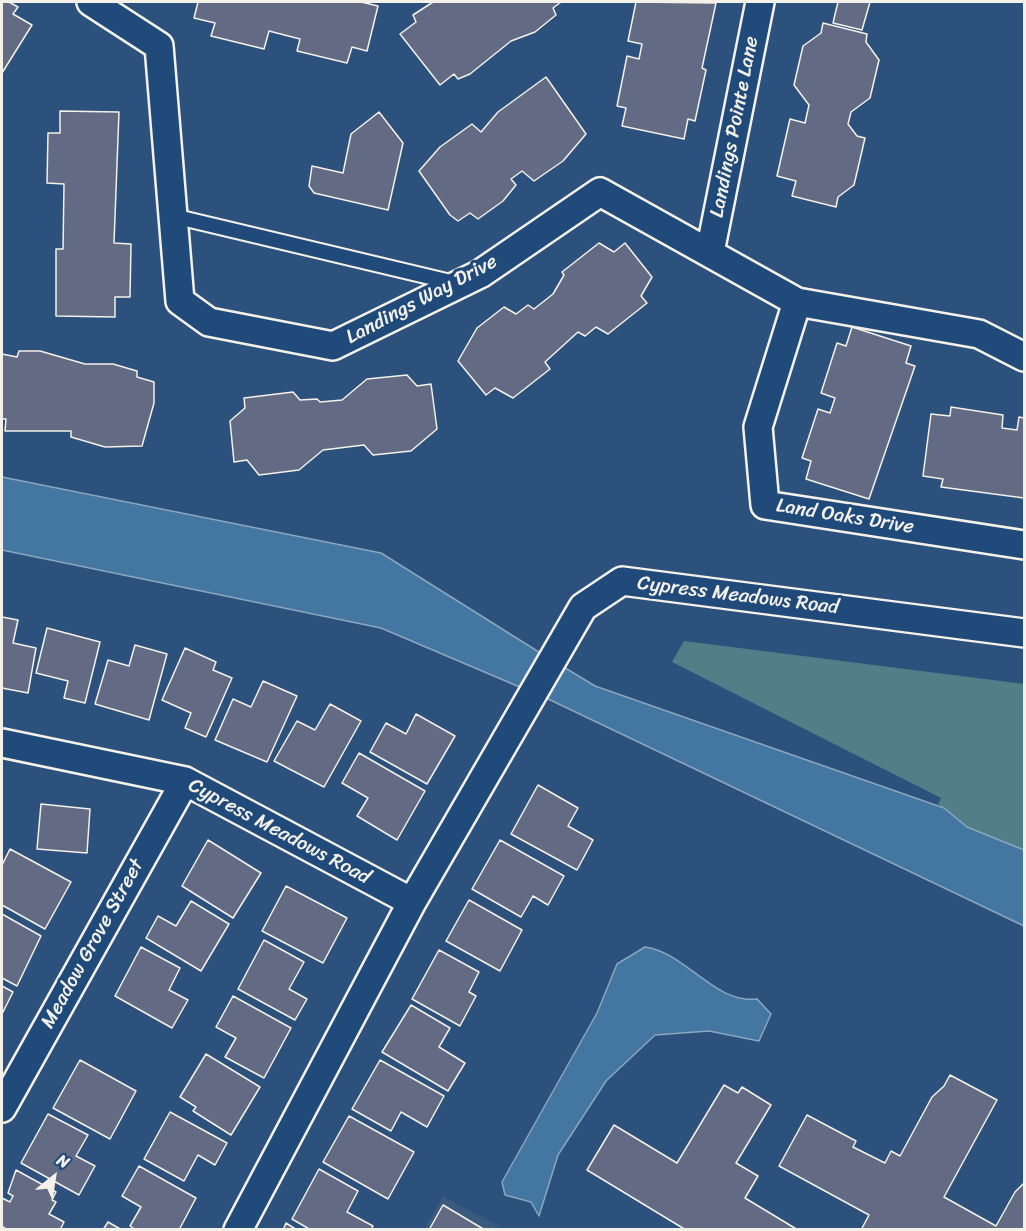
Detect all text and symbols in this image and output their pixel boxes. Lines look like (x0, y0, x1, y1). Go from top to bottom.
street label: Landings Pointe Lane (706, 34, 764, 220)
street label: Landings Way Drive (342, 250, 502, 350)
street label: Land Oaks Drive (774, 494, 916, 540)
street label: Cypress Meadows Road (636, 572, 840, 620)
street label: Cypress Meadows Road (184, 774, 374, 890)
street label: Meadow Grove Street (36, 855, 150, 1033)
text: N (51, 1146, 75, 1176)
north arrow (24, 1147, 84, 1207)

